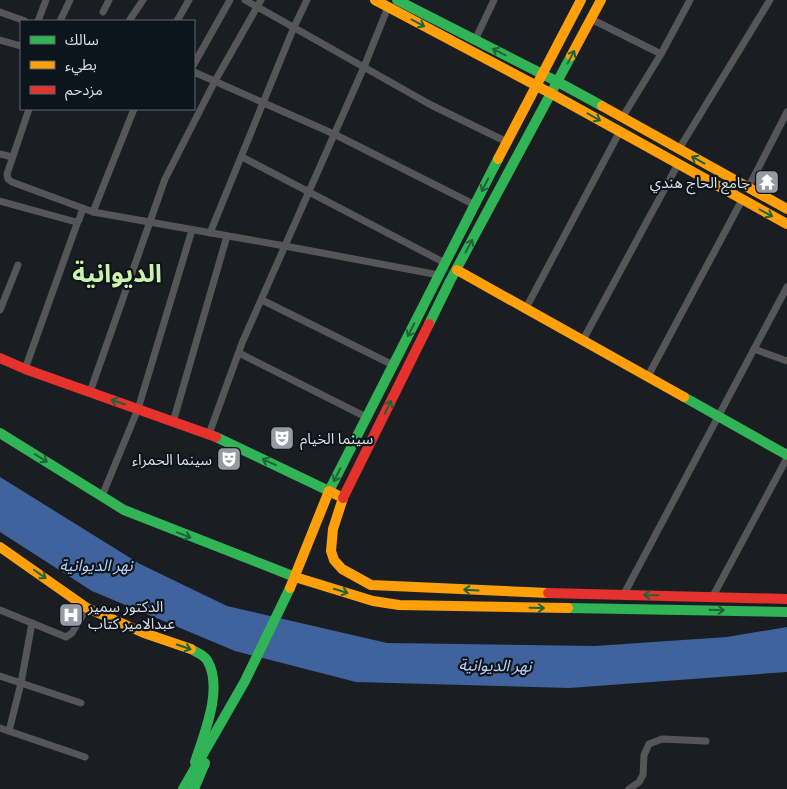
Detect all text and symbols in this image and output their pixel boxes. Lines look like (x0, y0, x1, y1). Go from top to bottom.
one-way arrow (411, 18, 426, 28)
legend (20, 20, 195, 110)
text: سالك (65, 30, 99, 49)
one-way arrow (491, 47, 506, 57)
one-way arrow (567, 50, 576, 65)
text: بطيء (65, 55, 97, 76)
text: مزدحم (65, 80, 103, 101)
one-way arrow (586, 112, 601, 122)
one-way arrow (691, 155, 706, 165)
temple icon: جامع الحاج هندي (754, 169, 780, 195)
place label: جامع الحاج هندي (650, 173, 750, 195)
one-way arrow (480, 178, 490, 193)
one-way arrow (759, 208, 774, 218)
one-way arrow (465, 240, 475, 254)
district label: الديوانية (72, 257, 162, 289)
one-way arrow (406, 322, 415, 337)
one-way arrow (111, 397, 126, 406)
one-way arrow (383, 400, 393, 415)
theatre icon: سينما الخيام (269, 425, 295, 451)
place label: سينما الخيام (300, 429, 374, 450)
theatre icon: سينما الحمراء (216, 446, 242, 472)
place label: سينما الحمراء (132, 450, 212, 469)
one-way arrow (34, 454, 48, 464)
one-way arrow (262, 457, 277, 466)
one-way arrow (332, 467, 341, 482)
one-way arrow (176, 531, 191, 540)
water label: نهر الديوانية (60, 555, 134, 575)
one-way arrow (33, 569, 46, 580)
one-way arrow (463, 585, 479, 594)
one-way arrow (333, 587, 349, 597)
one-way arrow (643, 590, 660, 600)
place label: الدكتور سمير عبدالامير كتاب (87, 597, 175, 633)
hospital icon: الدكتور سمير عبدالامير كتاب (58, 602, 84, 628)
one-way arrow (528, 603, 545, 613)
one-way arrow (708, 605, 725, 615)
one-way arrow (176, 643, 191, 652)
water label: نهر الديوانية (458, 654, 533, 676)

